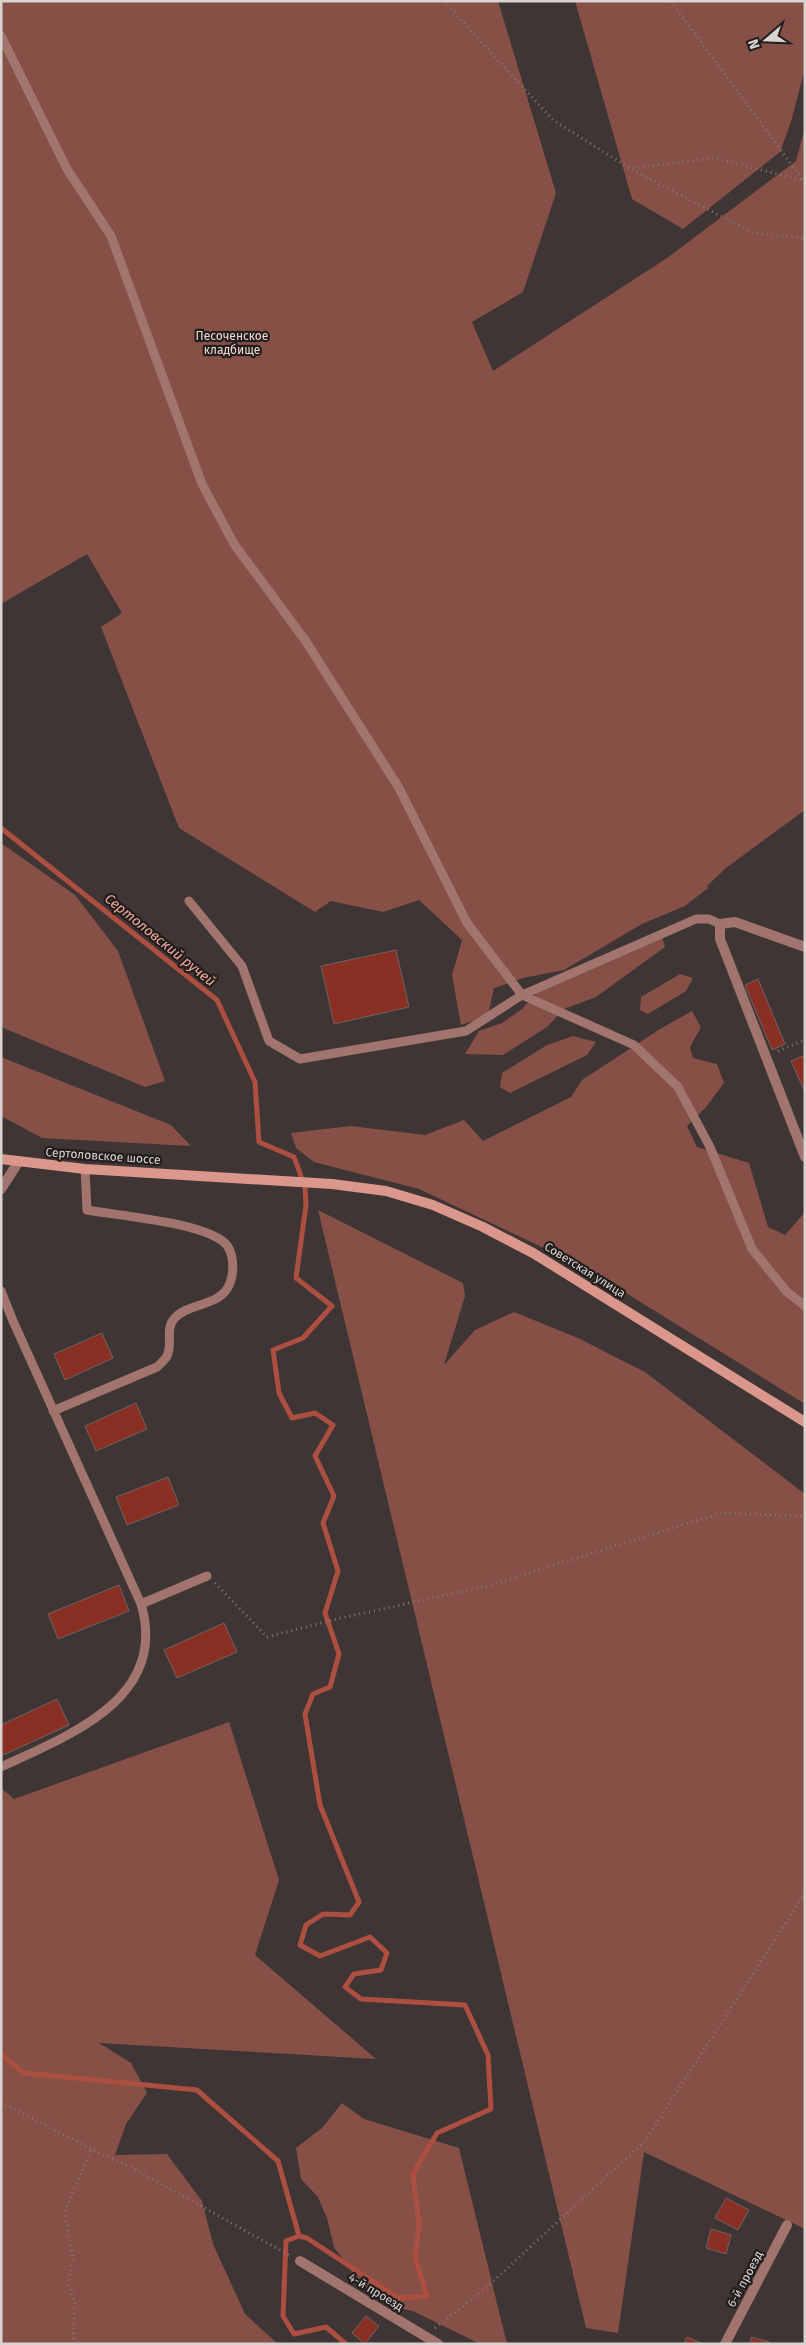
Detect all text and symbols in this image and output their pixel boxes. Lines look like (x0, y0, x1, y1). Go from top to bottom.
north arrow (741, 15, 791, 65)
text: N (745, 37, 764, 51)
park label: Песоченское кладбище (196, 329, 268, 357)
water label: Сертоловский ручей (101, 890, 219, 990)
street label: Сертоловское шоссе (45, 1145, 161, 1167)
street label: Советская улица (542, 1239, 628, 1301)
street label: 6-й проезд (724, 2248, 766, 2310)
street label: 4-й проезд (346, 2270, 406, 2314)

